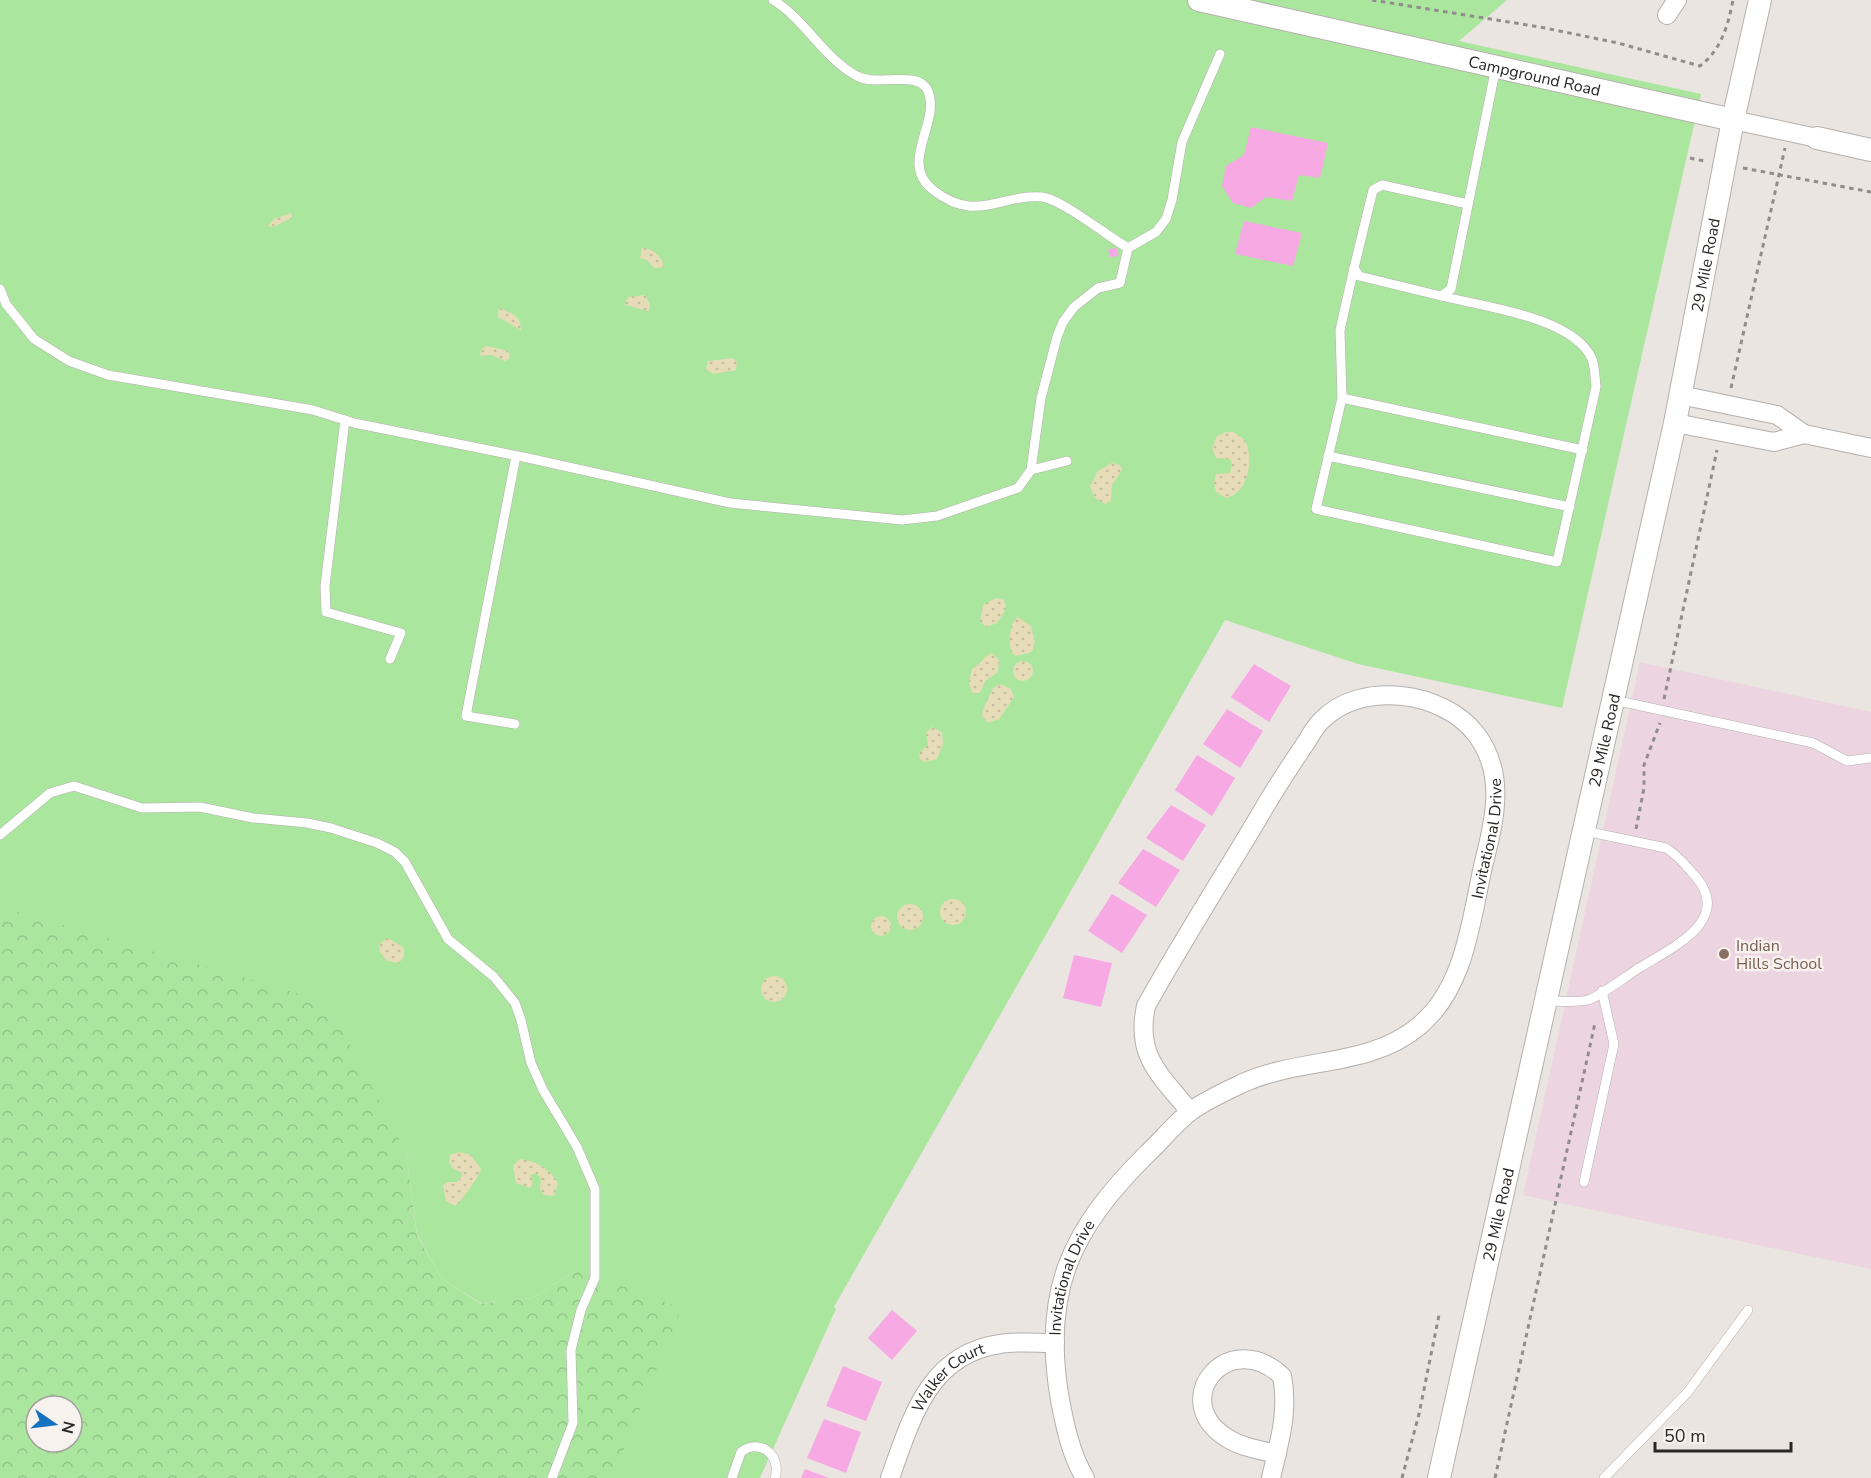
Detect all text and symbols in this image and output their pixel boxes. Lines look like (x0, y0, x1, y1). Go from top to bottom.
street label: Campground Road (1466, 51, 1603, 102)
street label: 29 Mile Road (1686, 216, 1726, 314)
street label: 29 Mile Road (1584, 692, 1626, 789)
street label: Invitational Drive (1467, 777, 1507, 901)
place label: Indian Hills School (1736, 935, 1822, 975)
marker: Indian Hills School (1717, 947, 1731, 961)
street label: 29 Mile Road (1478, 1166, 1520, 1264)
street label: Invitational Drive (1045, 1216, 1100, 1336)
street label: Walker Court (907, 1338, 988, 1416)
north arrow (24, 1394, 84, 1454)
scale bar (1655, 1415, 1792, 1453)
text: N (55, 1419, 80, 1436)
text: 50 m (1664, 1424, 1706, 1448)

